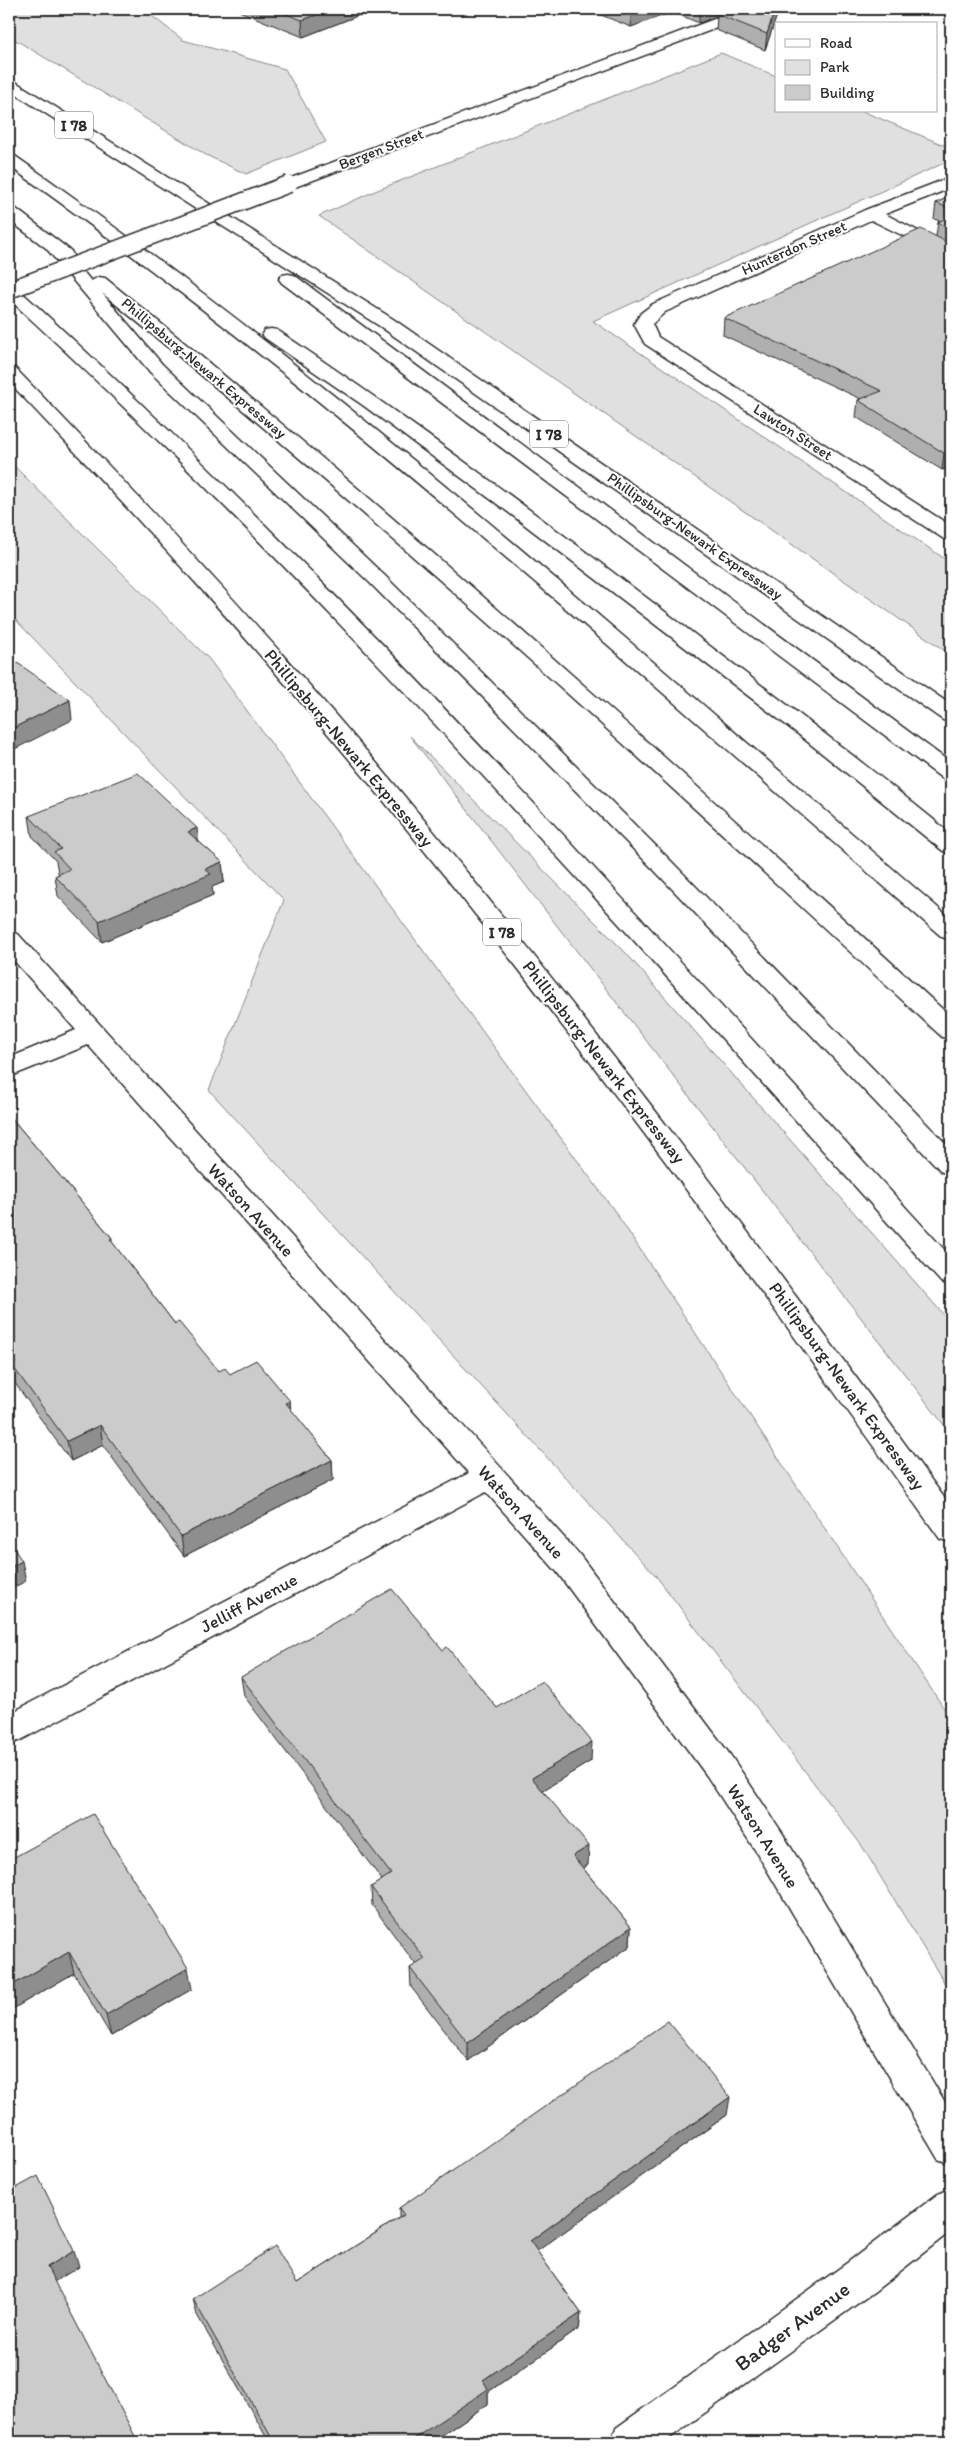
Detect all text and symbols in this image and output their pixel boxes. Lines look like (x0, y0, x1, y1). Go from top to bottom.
legend (775, 22, 938, 112)
text: Road (820, 34, 853, 52)
text: Park (820, 58, 850, 76)
text: Building (820, 84, 874, 102)
road number: I 78 (55, 112, 93, 138)
street label: Bergen Street (336, 124, 426, 173)
street label: Hunterdon Street (739, 217, 850, 279)
street label: Phillipsburg-Newark Expressway (118, 294, 290, 442)
street label: Lawton Street (750, 400, 836, 464)
road number: I 78 (530, 420, 568, 448)
street label: Phillipsburg-Newark Expressway (604, 469, 786, 603)
street label: Phillipsburg-Newark Expressway (260, 645, 439, 852)
road number: I 78 (483, 919, 521, 946)
street label: Phillipsburg-Newark Expressway (518, 956, 690, 1168)
street label: Watson Avenue (203, 1159, 299, 1261)
street label: Phillipsburg-Newark Expressway (764, 1278, 930, 1495)
street label: Watson Avenue (473, 1461, 569, 1563)
street label: Jelliff Avenue (197, 1568, 301, 1638)
street label: Watson Avenue (722, 1780, 804, 1892)
street label: Badger Avenue (730, 2276, 854, 2376)

